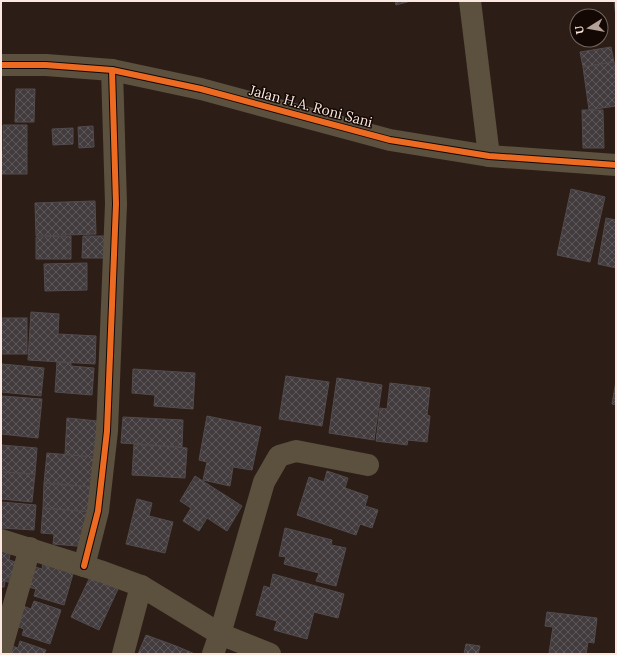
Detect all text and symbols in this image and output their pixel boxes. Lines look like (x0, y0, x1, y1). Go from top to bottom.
north arrow (569, 8, 609, 48)
text: U (571, 24, 587, 35)
street label: Jalan H.A. Roni Sani (247, 81, 375, 131)

